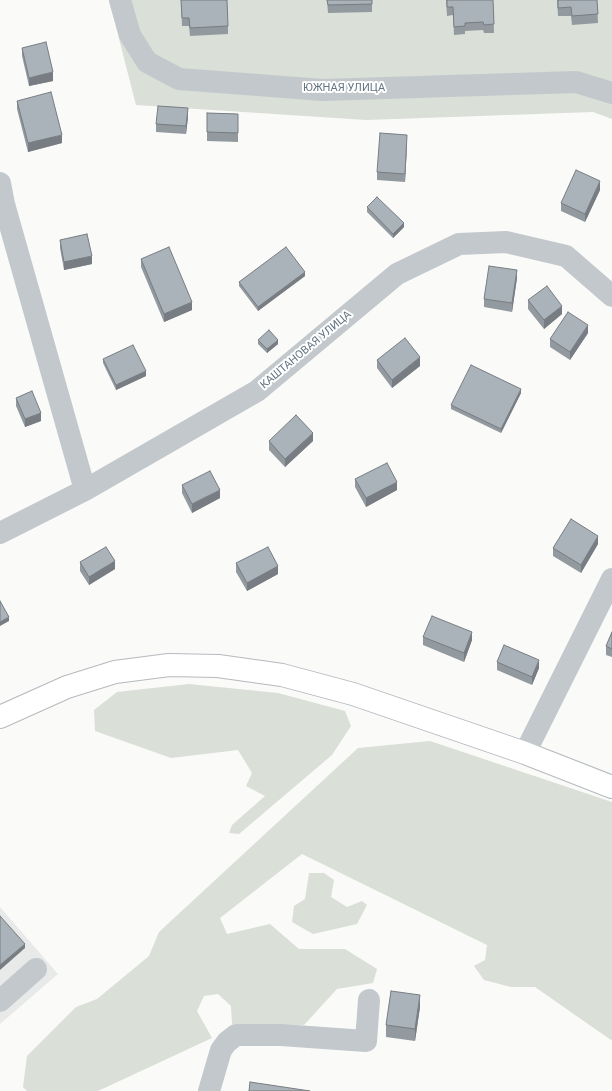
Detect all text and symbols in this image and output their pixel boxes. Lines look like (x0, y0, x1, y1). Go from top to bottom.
street label: ЮЖНАЯ УЛИЦА (303, 81, 385, 95)
street label: КАШТАНОВАЯ УЛИЦА (258, 308, 354, 392)

